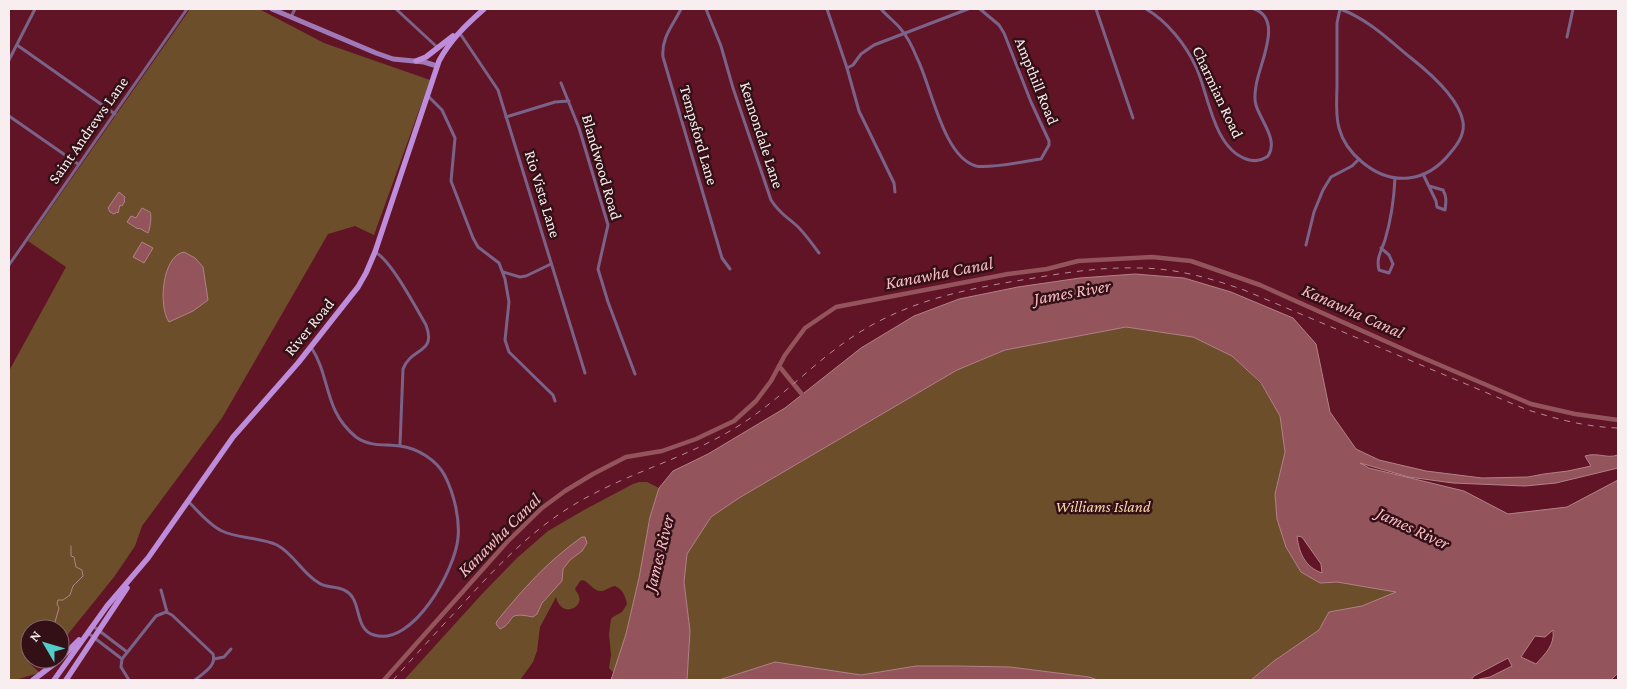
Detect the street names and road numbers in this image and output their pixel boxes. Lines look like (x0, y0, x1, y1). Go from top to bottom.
street label: Ampthill Road (1011, 35, 1062, 128)
street label: Charmian Road (1189, 43, 1247, 141)
street label: Saint Andrews Lane (45, 73, 131, 187)
street label: Kennondale Lane (737, 80, 787, 190)
street label: Tempsford Lane (676, 83, 721, 187)
street label: Blandwood Road (579, 112, 625, 222)
street label: Rio Vista Lane (522, 148, 564, 240)
street label: River Road (281, 295, 338, 359)

